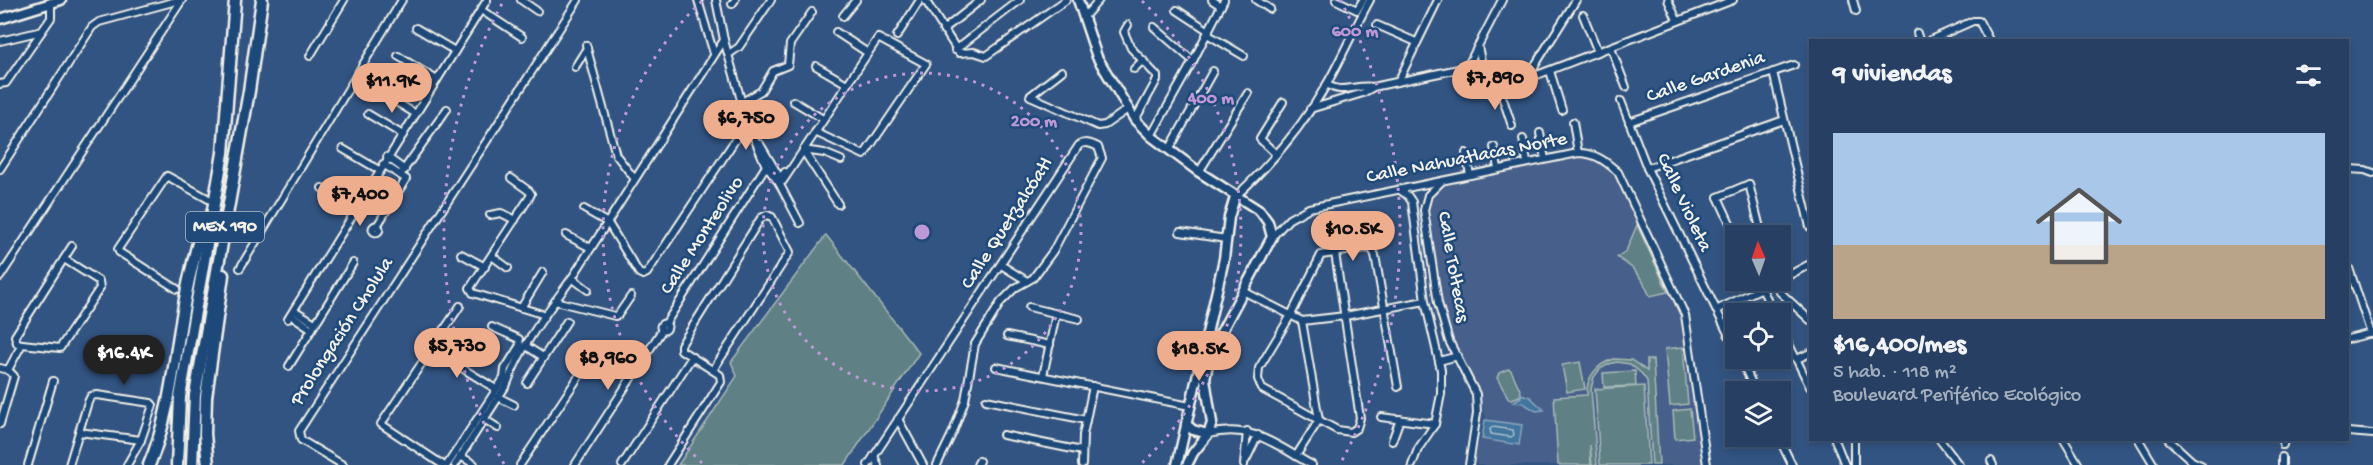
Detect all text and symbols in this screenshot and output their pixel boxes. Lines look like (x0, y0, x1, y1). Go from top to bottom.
text: 600 m (1332, 22, 1379, 43)
street label: Calle Gardenia (1644, 47, 1769, 109)
icon: filters (2292, 59, 2325, 92)
pin: $7,890 (1446, 60, 1544, 111)
text: 9 viviendas (1833, 60, 1951, 91)
pin: $11.9K (343, 63, 441, 114)
text: $7,890 (1466, 68, 1524, 91)
text: $11.9K (366, 71, 418, 94)
text: 400 m (1187, 89, 1234, 110)
pin: $6,750 (697, 100, 795, 151)
text: $6,750 (717, 108, 775, 131)
text: 200 m (1011, 112, 1057, 133)
street label: Calle Nahuatlacas Norte (1365, 128, 1570, 190)
street label: Calle Violeta (1650, 150, 1716, 257)
street label: Calle Quetzalcóatl (957, 154, 1059, 294)
icon: home (2025, 172, 2133, 280)
street label: Calle Monteolivo (656, 173, 750, 299)
pin: $7,400 (311, 176, 409, 227)
text: $7,400 (331, 184, 389, 207)
street label: Calle Toltecas (1431, 210, 1473, 325)
pin: $10.5K (1304, 211, 1402, 262)
road number: MEX 190 (186, 212, 264, 242)
text: $10.5K (1325, 219, 1381, 242)
centre of rings (912, 222, 932, 242)
north arrow (1725, 225, 1791, 291)
map controls (1725, 225, 1791, 447)
street label: Prolongación Cholula (286, 253, 400, 411)
button: locate (1725, 303, 1791, 369)
pin: $5,730 (408, 328, 506, 379)
pin: $18.5K (1150, 331, 1248, 382)
text: $16,400/mes (1833, 331, 1966, 362)
pin: $16.4K (75, 335, 173, 386)
text: $5,730 (428, 336, 486, 359)
text: $18.5K (1171, 339, 1227, 362)
pin: $8,960 (559, 340, 657, 391)
text: $16.4K (97, 343, 151, 366)
text: $8,960 (579, 348, 637, 371)
text: 5 hab. · 118 m² (1833, 362, 1957, 385)
button: layers (1725, 381, 1791, 447)
text: Boulevard Periférico Ecológico (1833, 385, 2081, 408)

